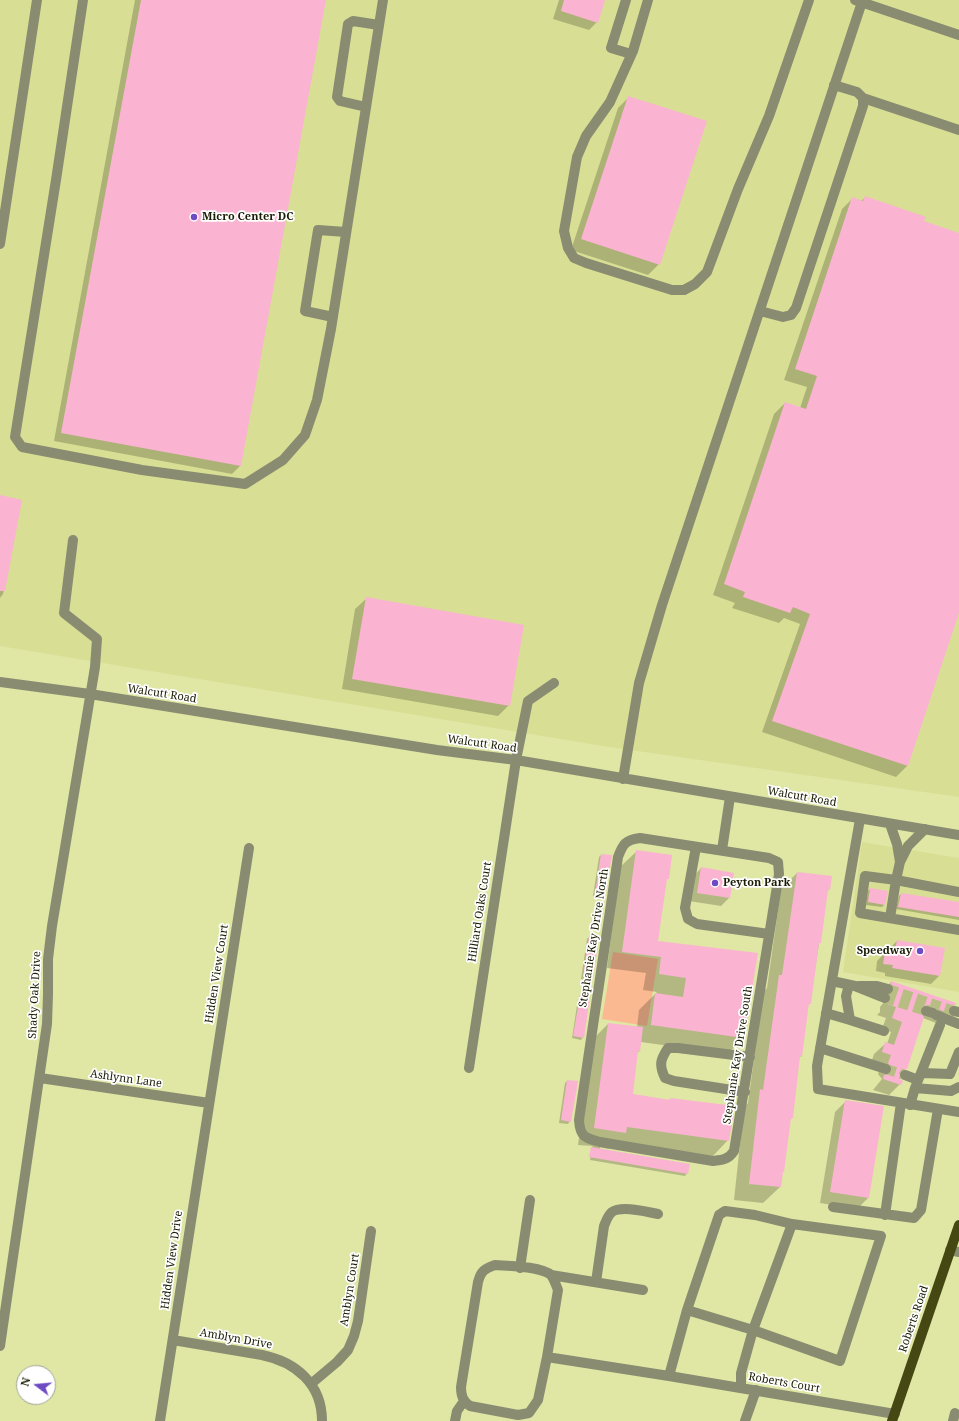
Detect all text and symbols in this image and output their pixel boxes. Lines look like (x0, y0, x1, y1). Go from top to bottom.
place label: Micro Center DC (202, 210, 294, 224)
marker: Micro Center DC (189, 212, 199, 222)
street label: Walcutt Road (126, 682, 198, 706)
street label: Walcutt Road (446, 733, 518, 755)
street label: Walcutt Road (766, 784, 838, 810)
street label: Hilliard Oaks Court (466, 861, 494, 963)
street label: Stephanie Kay Drive North (577, 868, 611, 1008)
place label: Peyton Park (723, 876, 790, 890)
marker: Peyton Park (710, 878, 720, 888)
street label: Hidden View Court (203, 924, 231, 1024)
place label: Speedway (857, 944, 912, 958)
marker: Speedway (915, 946, 925, 956)
street label: Shady Oak Drive (26, 951, 44, 1039)
street label: Stephanie Kay Drive South (721, 985, 755, 1125)
street label: Ashlynn Lane (89, 1067, 163, 1091)
street label: Hidden View Drive (159, 1210, 185, 1310)
street label: Amblyn Court (338, 1253, 362, 1327)
street label: Roberts Road (896, 1284, 932, 1354)
street label: Amblyn Drive (199, 1326, 273, 1352)
north arrow (16, 1365, 56, 1405)
street label: Roberts Court (747, 1370, 821, 1396)
text: N (17, 1376, 33, 1388)

